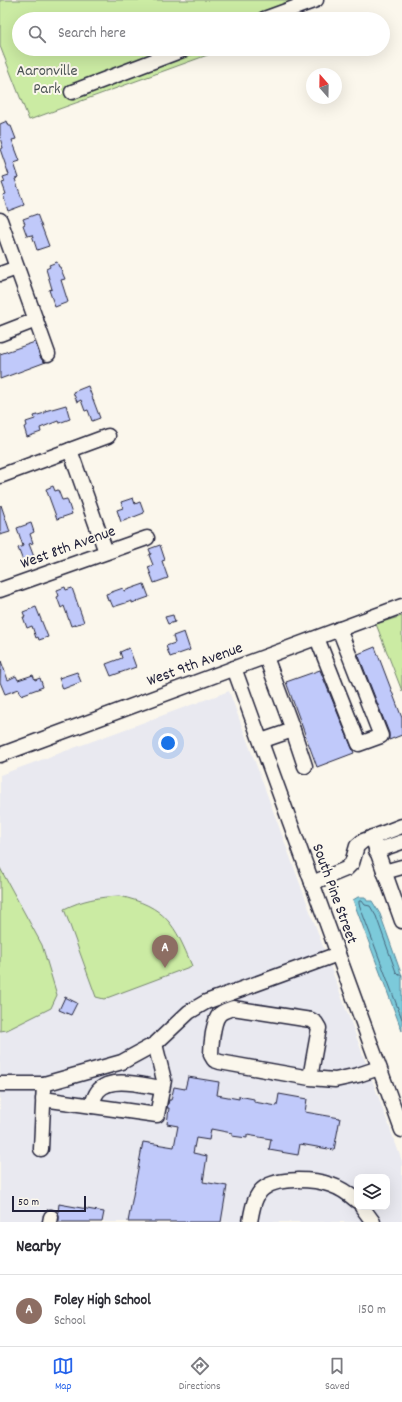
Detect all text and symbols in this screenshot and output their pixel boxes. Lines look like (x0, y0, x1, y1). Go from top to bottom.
search box (12, 12, 390, 56)
icon: search (26, 23, 48, 45)
text: Search here (58, 23, 126, 45)
park label: Aaronville Park (17, 60, 77, 101)
north arrow (306, 68, 342, 104)
street label: West 8th Avenue (17, 520, 119, 576)
street label: West 9th Avenue (144, 637, 246, 693)
your location (158, 733, 178, 753)
street label: South Pine Street (305, 841, 363, 947)
pin: A (152, 935, 178, 968)
map controls (354, 1174, 390, 1210)
button: layers (354, 1174, 390, 1210)
scale bar (12, 1194, 86, 1213)
text: 50 m (18, 1195, 39, 1211)
text: Nearby (16, 1236, 60, 1260)
text: Foley High School (54, 1290, 151, 1312)
text: A (25, 1301, 33, 1320)
text: 150 m (358, 1301, 386, 1320)
text: School (54, 1312, 86, 1331)
tab: Map (52, 1355, 74, 1395)
tab: Directions (179, 1355, 221, 1395)
tab: Saved (325, 1355, 350, 1395)

